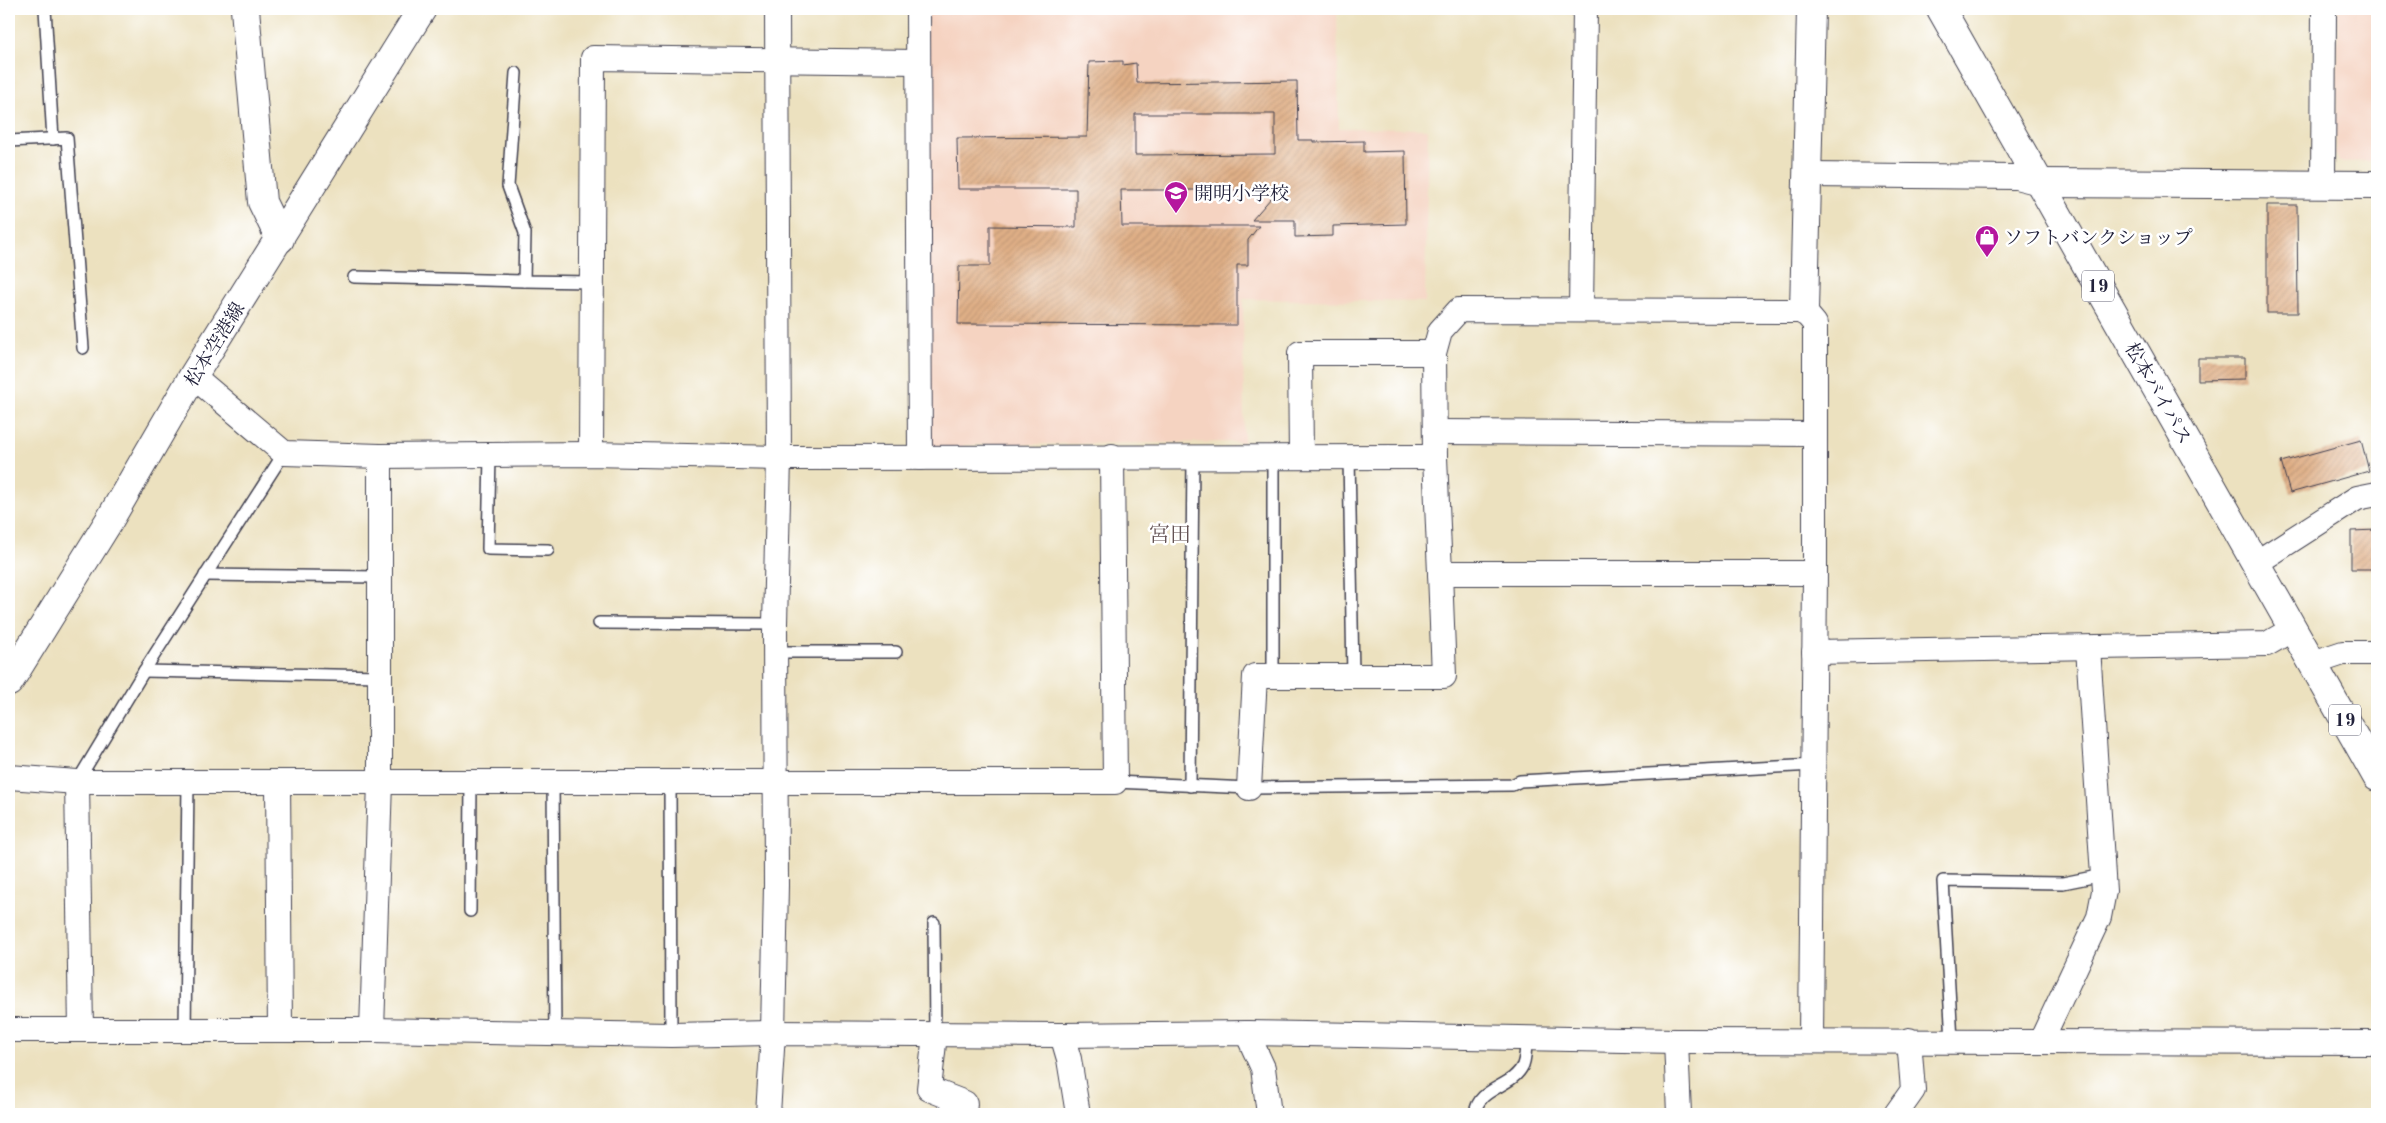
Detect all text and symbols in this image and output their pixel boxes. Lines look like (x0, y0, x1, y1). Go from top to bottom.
school or university icon: 開明小学校 (1163, 180, 1189, 214)
place label: 開明小学校 (1194, 184, 1289, 205)
shop icon: ソフトバンクショップ (1974, 224, 2000, 258)
place label: ソフトバンクショップ (2004, 228, 2193, 249)
road number: 19 (2082, 270, 2114, 302)
street label: 松本空港線 (180, 298, 249, 391)
street label: 松本バイパス (2120, 339, 2196, 448)
district label: 宮田 (1149, 523, 1191, 546)
road number: 19 (2329, 704, 2361, 736)

